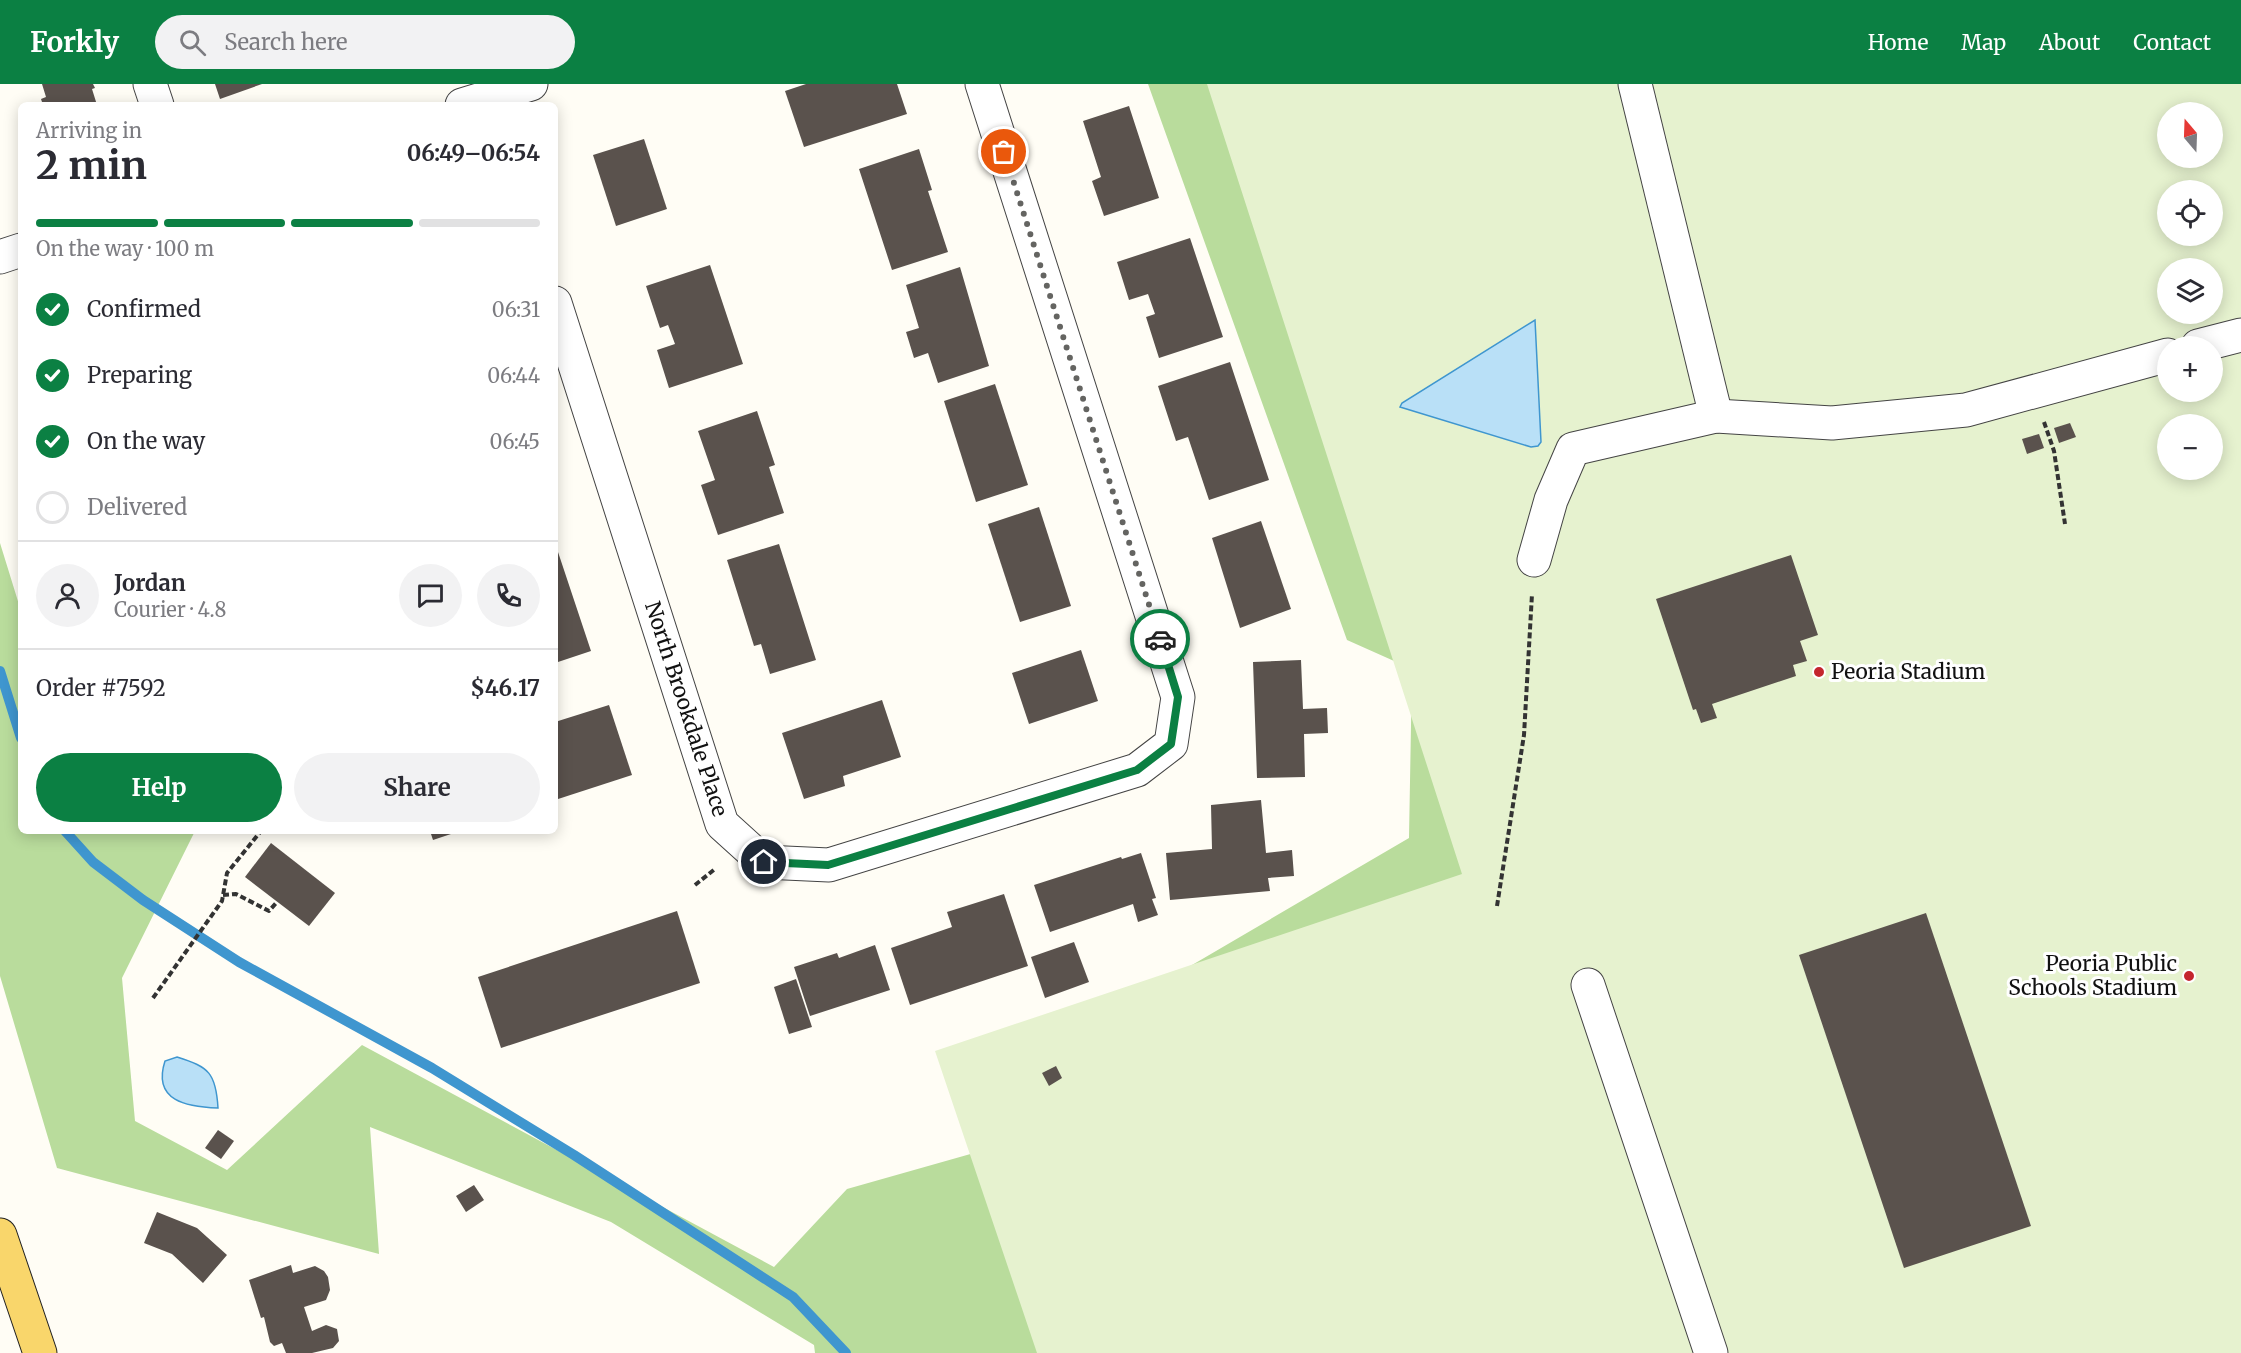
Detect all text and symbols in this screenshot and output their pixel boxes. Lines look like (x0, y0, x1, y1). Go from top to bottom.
search box (155, 15, 575, 69)
text: Forkly (30, 24, 119, 60)
icon: search (176, 26, 209, 59)
text: Search here (224, 28, 348, 56)
text: Home (1868, 29, 1928, 56)
text: Map (1961, 29, 2006, 56)
text: About (2039, 29, 2100, 56)
text: Contact (2133, 29, 2211, 56)
north arrow (2157, 102, 2223, 168)
map controls (2157, 102, 2223, 480)
text: Arriving in (36, 118, 142, 143)
pin (978, 126, 1029, 177)
icon: bag (987, 135, 1020, 168)
text: 06:49–06:54 (407, 139, 540, 167)
text: 2 min (36, 141, 147, 190)
button: locate (2157, 180, 2223, 246)
text: On the way · 100 m (36, 236, 214, 261)
button: layers (2157, 258, 2223, 324)
icon: check (36, 293, 69, 326)
text: Confirmed (87, 295, 201, 323)
text: 06:31 (492, 297, 540, 322)
button: + (2157, 336, 2223, 402)
icon: check (36, 359, 69, 392)
text: Preparing (87, 361, 192, 389)
text: 06:44 (487, 363, 540, 388)
button: − (2157, 414, 2223, 480)
icon: check (36, 425, 69, 458)
text: On the way (87, 427, 205, 455)
text: 06:45 (490, 429, 540, 454)
text: Delivered (87, 493, 187, 521)
button: person (36, 564, 99, 627)
button: chat (399, 564, 462, 627)
button: phone (477, 564, 540, 627)
text: Jordan (114, 569, 186, 597)
text: Courier · 4.8 (114, 597, 226, 622)
street label: North Brookdale Place (639, 598, 734, 820)
courier (1130, 609, 1190, 669)
icon: car (1144, 623, 1177, 656)
place label: Peoria Stadium (1831, 658, 1985, 685)
marker: Peoria Stadium (1812, 665, 1826, 679)
text: Order #7592 (36, 674, 166, 702)
text: $46.17 (470, 674, 540, 702)
button: Help (36, 753, 282, 822)
button: Share (294, 753, 540, 822)
pin (738, 836, 789, 887)
icon: home (747, 845, 780, 878)
place label: Peoria Public Schools Stadium (2008, 950, 2177, 1001)
marker: Peoria Public Schools Stadium (2182, 969, 2196, 983)

